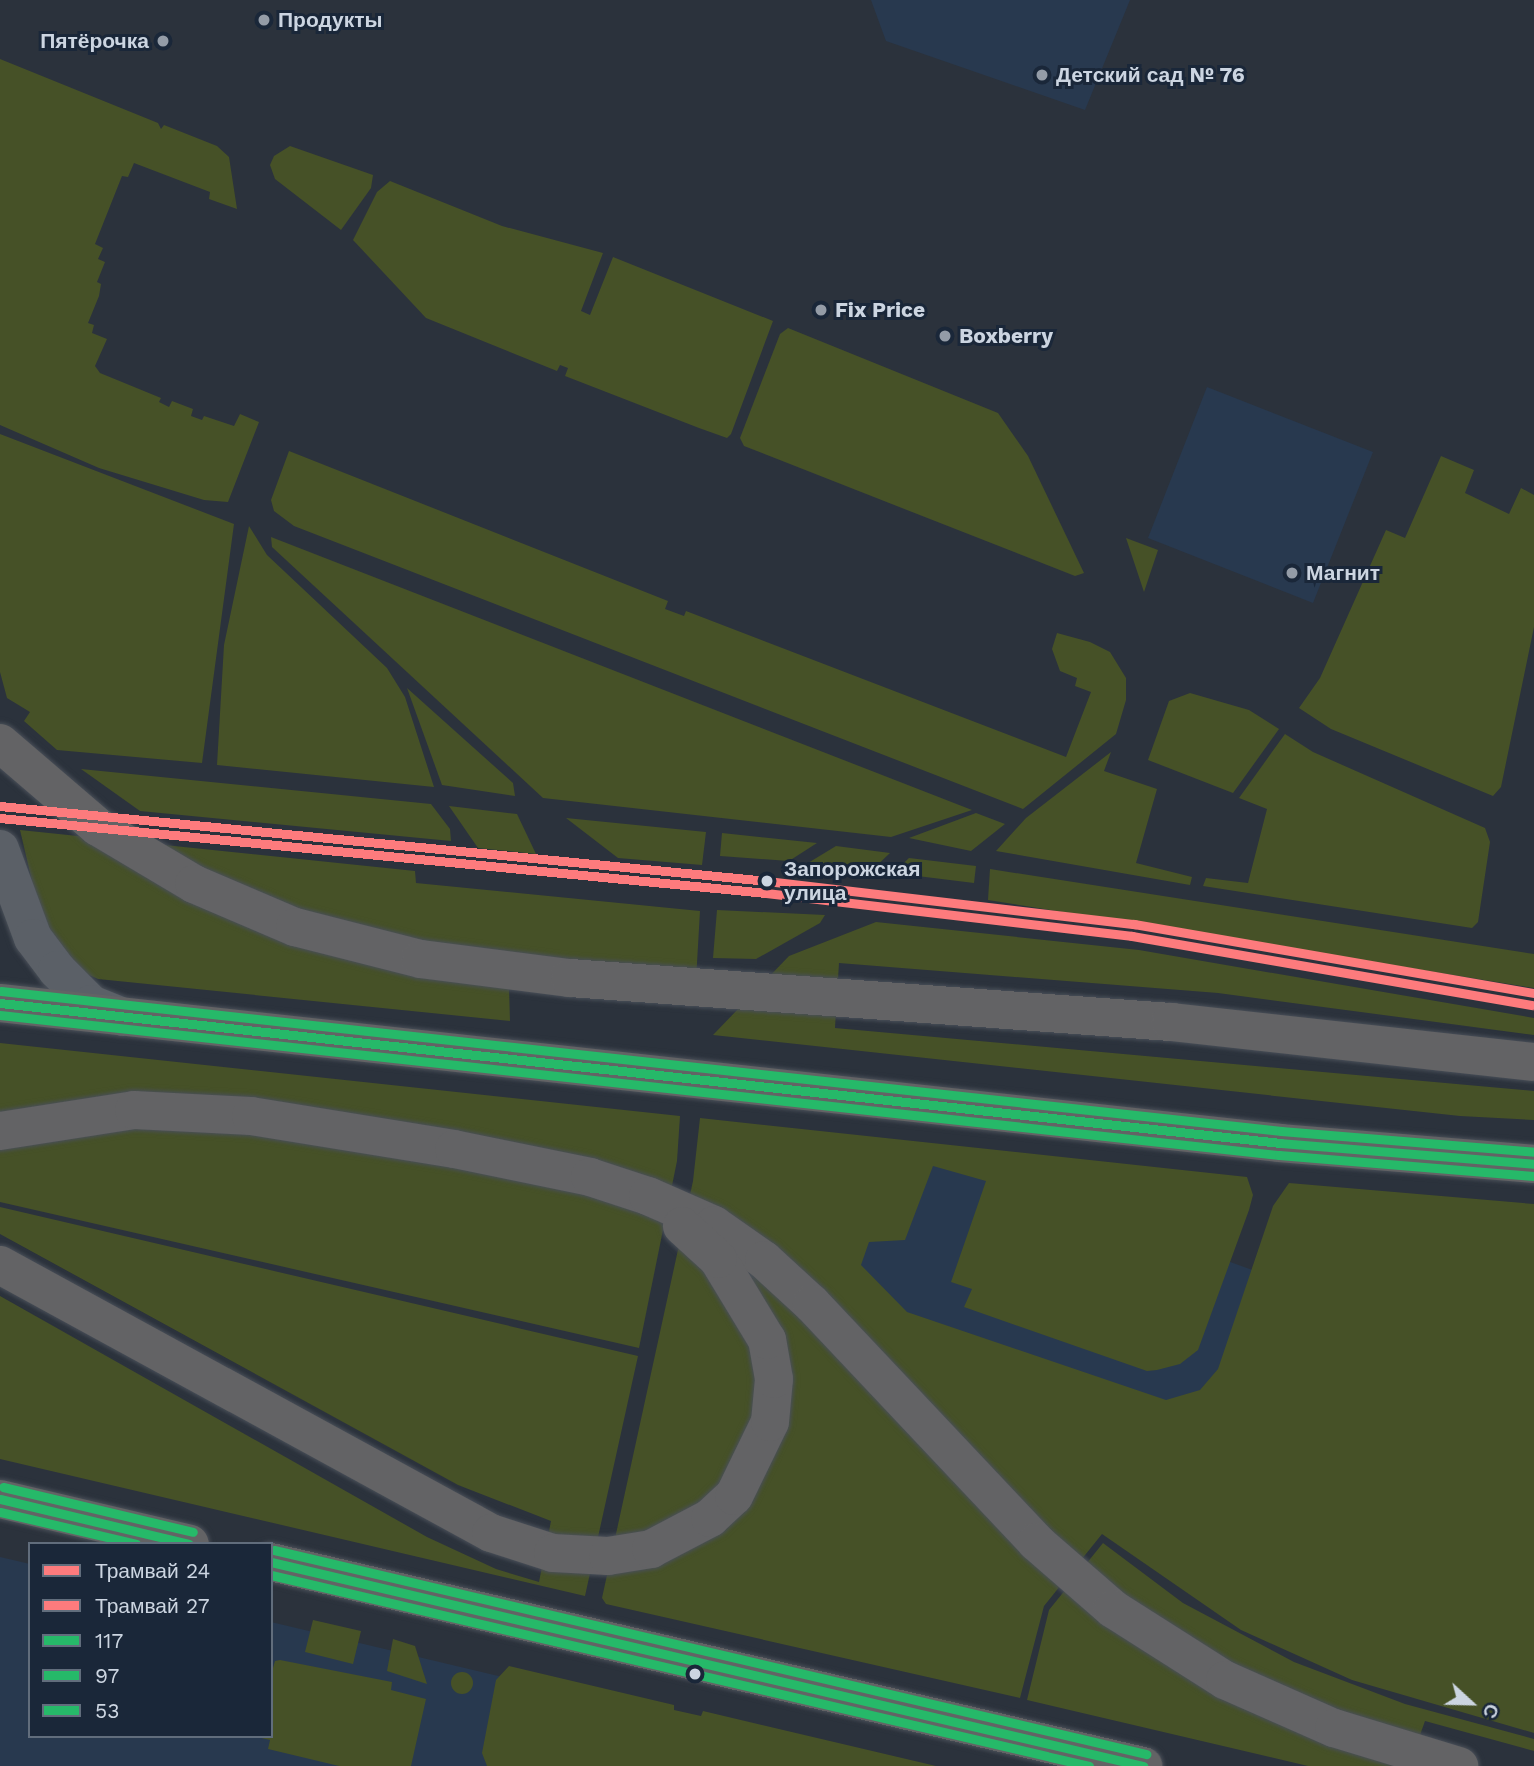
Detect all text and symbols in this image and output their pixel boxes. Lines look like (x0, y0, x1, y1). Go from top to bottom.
place label: Продукты (278, 7, 382, 33)
marker: Продукты (256, 12, 272, 28)
place label: Пятёрочка (40, 28, 149, 54)
marker: Пятёрочка (155, 33, 171, 49)
place label: Детский сад № 76 (1056, 62, 1245, 88)
marker: Детский сад № 76 (1034, 67, 1050, 83)
place label: Fix Price (835, 297, 926, 323)
marker: Fix Price (813, 302, 829, 318)
place label: Boxberry (959, 323, 1053, 349)
marker: Boxberry (937, 328, 953, 344)
place label: Магнит (1306, 560, 1380, 586)
marker: Магнит (1284, 565, 1300, 581)
place label: Запорожская улица (784, 856, 920, 906)
marker: Запорожская улица (756, 870, 778, 892)
legend (28, 1542, 273, 1738)
text: Трамвай 24 (95, 1558, 210, 1583)
text: Трамвай 27 (95, 1593, 210, 1618)
text: 117 (95, 1628, 123, 1653)
text: 97 (95, 1663, 119, 1688)
unlabelled marker (688, 1667, 702, 1681)
north arrow (1436, 1668, 1506, 1738)
text: 53 (95, 1698, 119, 1723)
text: С (1478, 1700, 1504, 1722)

